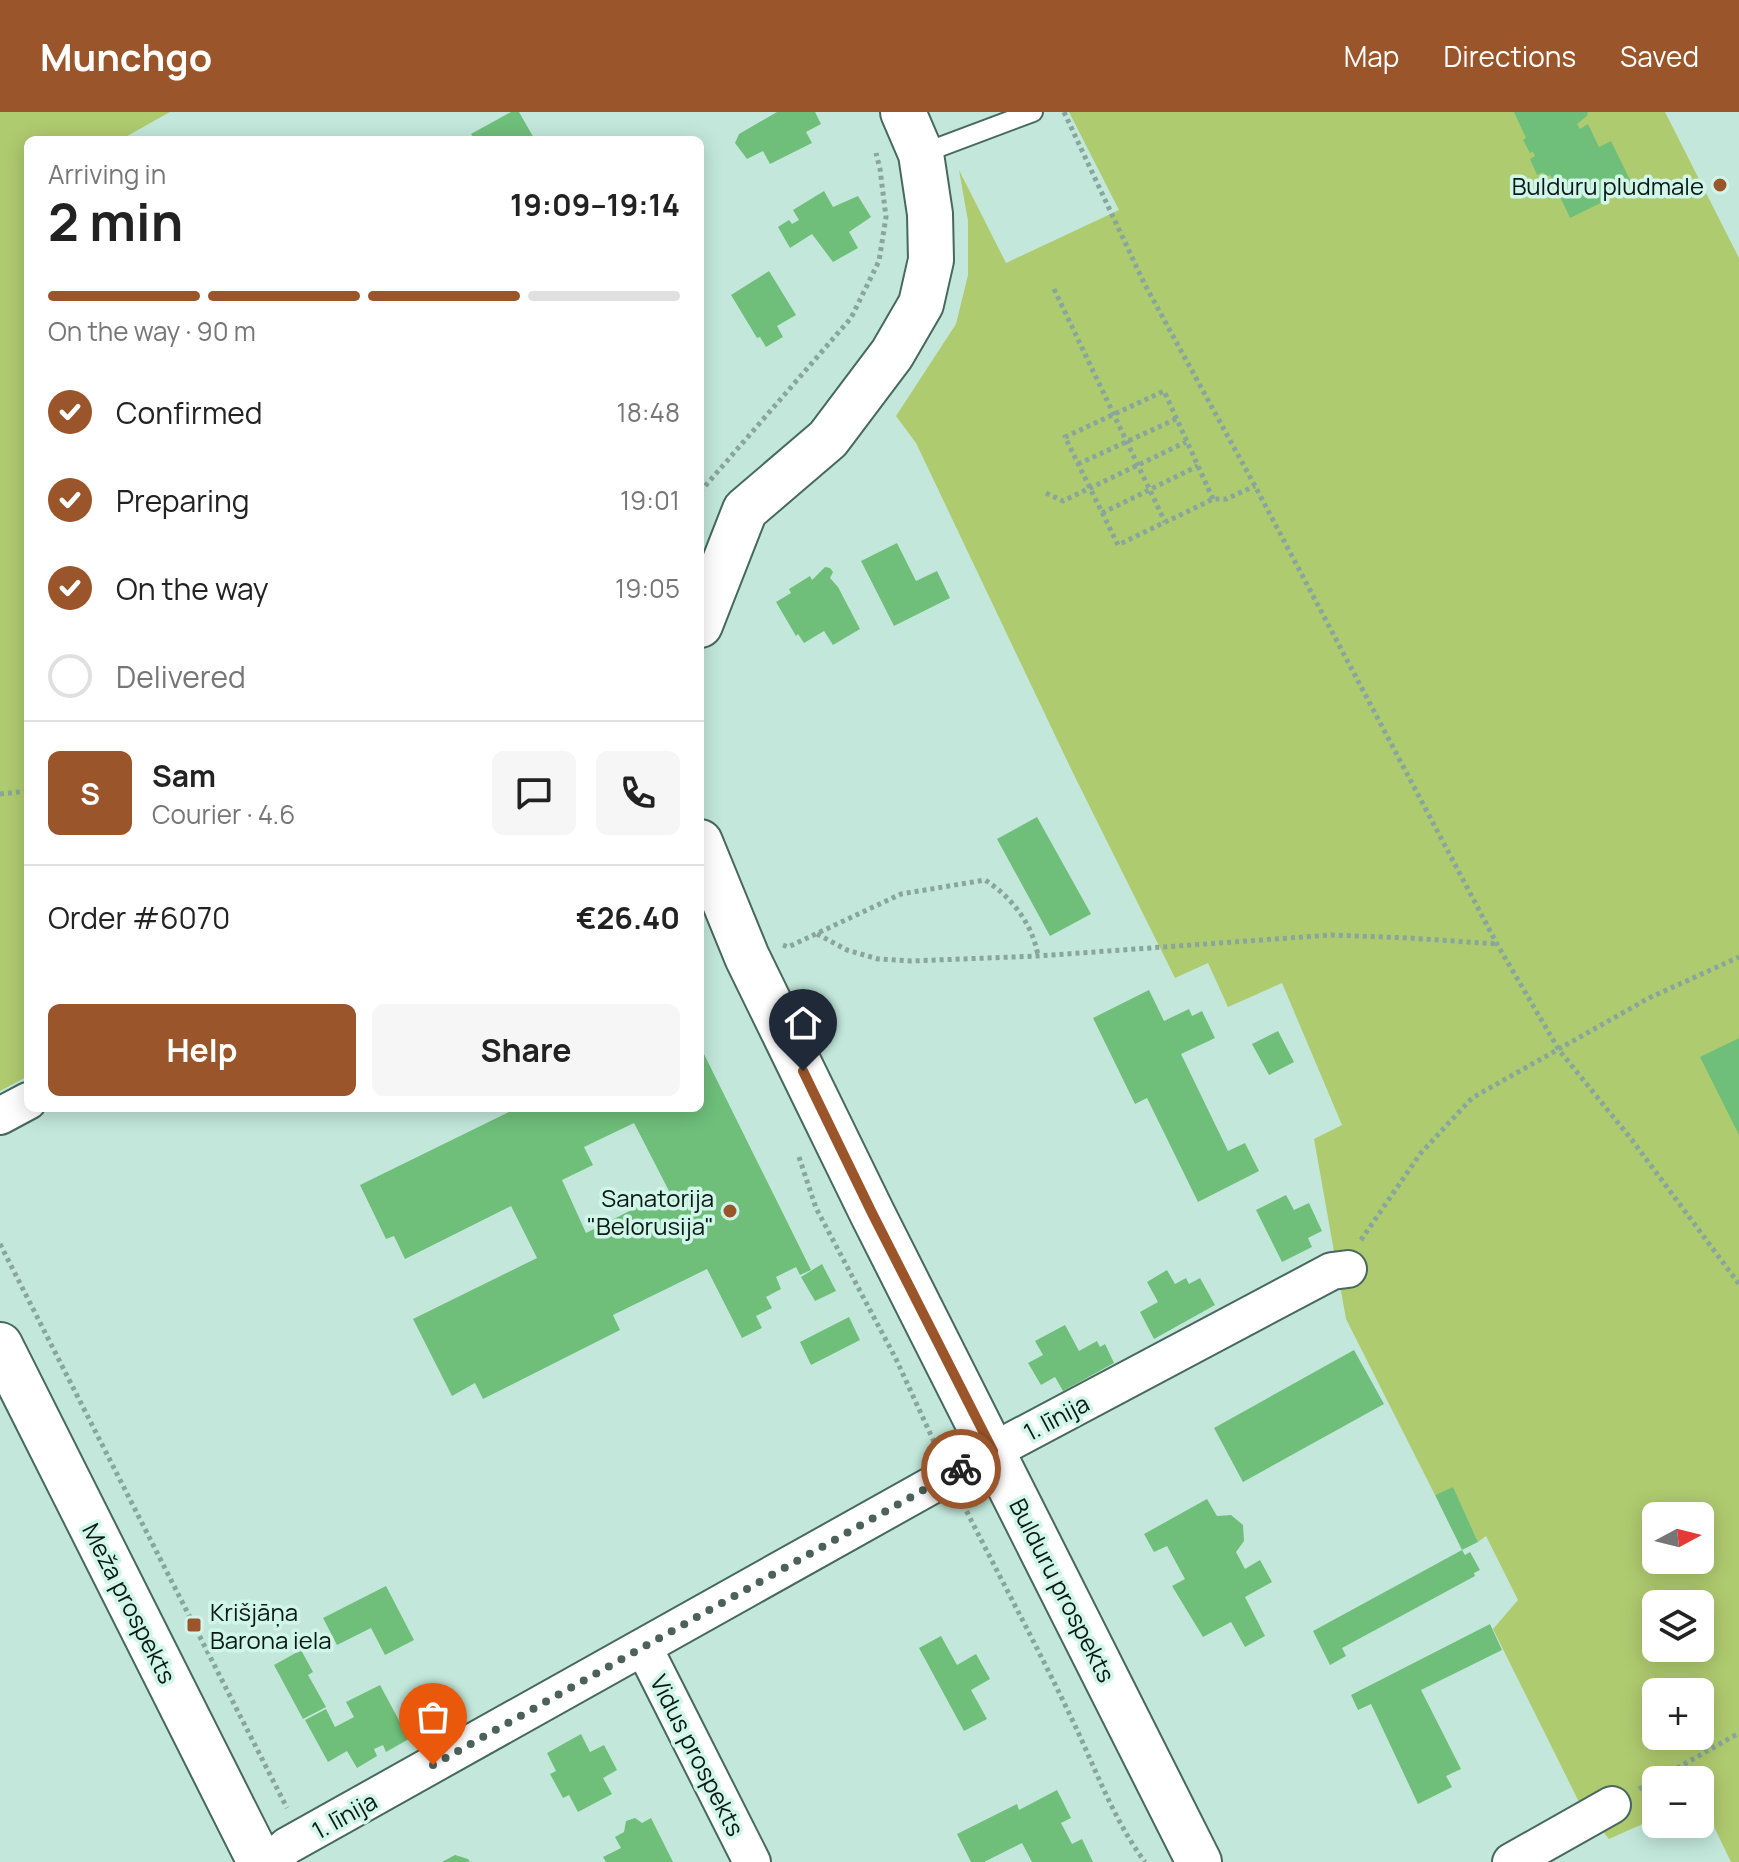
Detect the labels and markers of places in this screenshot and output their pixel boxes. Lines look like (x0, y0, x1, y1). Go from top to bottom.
place label: Bulduru pludmale (1512, 169, 1704, 202)
marker: Bulduru pludmale (1711, 176, 1729, 194)
pin (769, 989, 837, 1071)
place label: Sanatorija "Belorusija" (587, 1181, 714, 1242)
marker: Sanatorija "Belorusija" (721, 1202, 739, 1220)
place label: Krišjāņa Barona iela (210, 1595, 332, 1656)
marker: Krišjāņa Barona iela (185, 1616, 203, 1634)
pin (399, 1683, 467, 1765)

